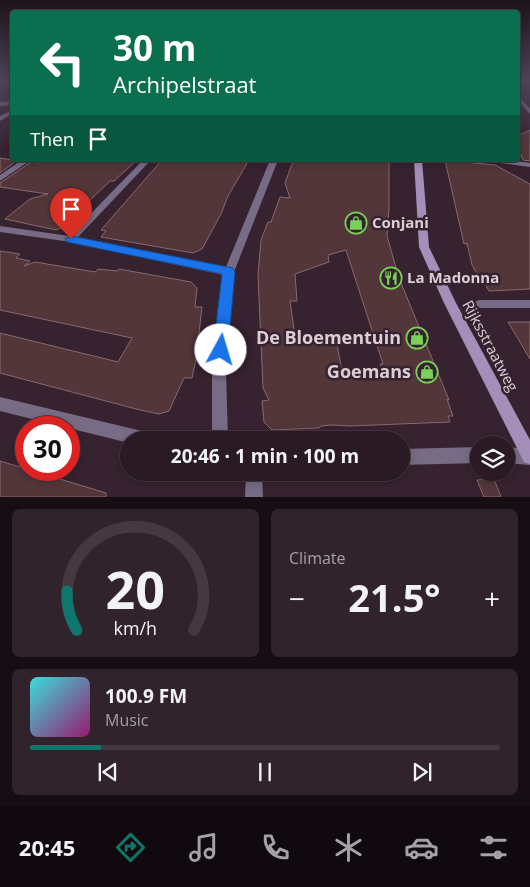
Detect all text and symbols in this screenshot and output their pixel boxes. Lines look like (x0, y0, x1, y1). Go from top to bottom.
text: 30 m (113, 24, 196, 71)
icon: left (30, 30, 95, 95)
text: Archipelstraat (113, 69, 256, 99)
icon: arrive (84, 125, 112, 153)
text: Then (30, 126, 74, 152)
pin (50, 188, 92, 239)
icon: arrive (57, 195, 85, 223)
shop icon: Conjani (344, 211, 368, 235)
place label: Conjani (372, 212, 429, 232)
restaurant icon: La Madonna (379, 266, 403, 290)
place label: La Madonna (407, 267, 499, 287)
street label: Rijksstraatweg (458, 296, 523, 395)
position arrow (194, 323, 246, 375)
place label: De Bloementuin (256, 325, 401, 349)
shop icon: De Bloementuin (405, 326, 429, 350)
place label: Goemans (327, 359, 411, 383)
shop icon: Goemans (415, 360, 439, 384)
speed limit sign: 30 (15, 416, 80, 481)
map controls (470, 436, 515, 481)
button: layers (470, 436, 515, 481)
text: 20:46 · 1 min · 100 m (171, 443, 359, 469)
text: Climate (289, 547, 346, 569)
text: 20 (106, 553, 165, 624)
text: 21.5° (348, 571, 441, 623)
text: − (289, 579, 305, 617)
text: + (484, 579, 500, 617)
text: km/h (114, 616, 157, 640)
text: 100.9 FM (105, 683, 187, 709)
text: Music (105, 709, 149, 731)
icon: previous (94, 758, 122, 786)
icon: pause (251, 758, 279, 786)
icon: next (408, 758, 436, 786)
icon: directions (113, 830, 148, 865)
icon: music (186, 830, 221, 865)
icon: phone (258, 830, 293, 865)
icon: climate (331, 830, 366, 865)
icon: car (404, 830, 439, 865)
icon: filters (476, 830, 511, 865)
text: 20:45 (19, 832, 75, 862)

